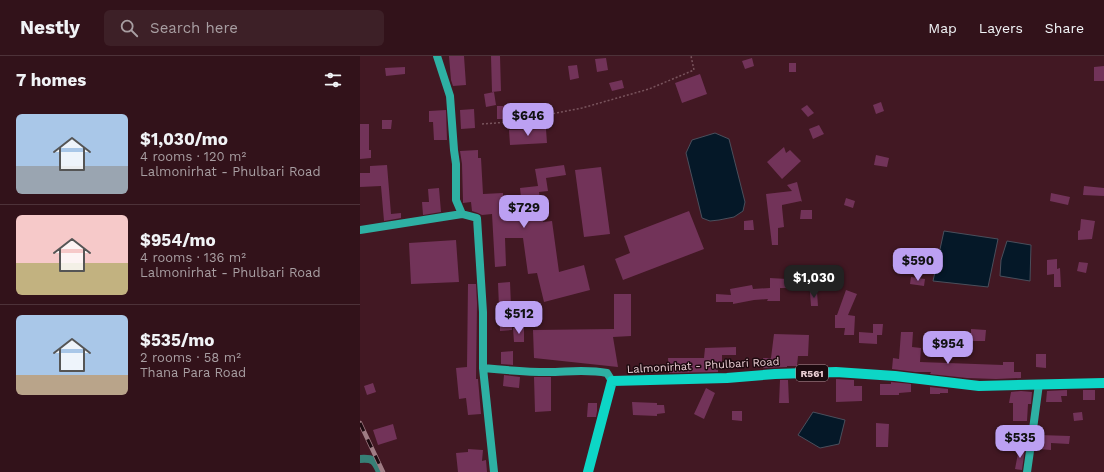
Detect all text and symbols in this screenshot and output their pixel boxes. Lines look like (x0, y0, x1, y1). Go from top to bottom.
search box (104, 10, 384, 46)
text: Nestly (20, 16, 80, 39)
icon: search (118, 17, 140, 39)
text: Search here (150, 19, 238, 37)
text: Map (928, 20, 957, 36)
text: Layers (979, 20, 1023, 36)
text: Share (1045, 20, 1084, 36)
icon: filters (322, 69, 344, 91)
text: 7 homes (16, 70, 86, 90)
pin: $646 (504, 103, 552, 137)
text: $646 (512, 108, 544, 123)
text: $1,030/mo (140, 129, 228, 149)
icon: home (48, 130, 96, 178)
text: 4 rooms · 120 m² (140, 149, 246, 164)
text: Lalmonirhat - Phulbari Road (140, 164, 321, 179)
pin: $729 (500, 195, 548, 229)
text: $729 (508, 200, 540, 215)
text: $954/mo (140, 230, 216, 250)
icon: home (48, 231, 96, 279)
pin: $590 (894, 248, 942, 282)
text: 4 rooms · 136 m² (140, 250, 246, 265)
text: $590 (902, 253, 934, 268)
text: Lalmonirhat - Phulbari Road (140, 265, 321, 280)
pin: $1,030 (781, 265, 847, 299)
text: $1,030 (793, 270, 835, 285)
pin: $512 (495, 301, 543, 335)
text: $512 (504, 306, 534, 321)
text: $535/mo (140, 330, 214, 350)
icon: home (48, 331, 96, 379)
pin: $954 (924, 331, 972, 365)
text: $954 (932, 336, 964, 351)
text: 2 rooms · 58 m² (140, 350, 241, 365)
street label: Lalmonirhat - Phulbari Road (626, 355, 780, 376)
text: Thana Para Road (140, 365, 246, 380)
road number: R561 (796, 365, 828, 381)
pin: $535 (996, 425, 1044, 459)
text: $535 (1004, 430, 1036, 445)

